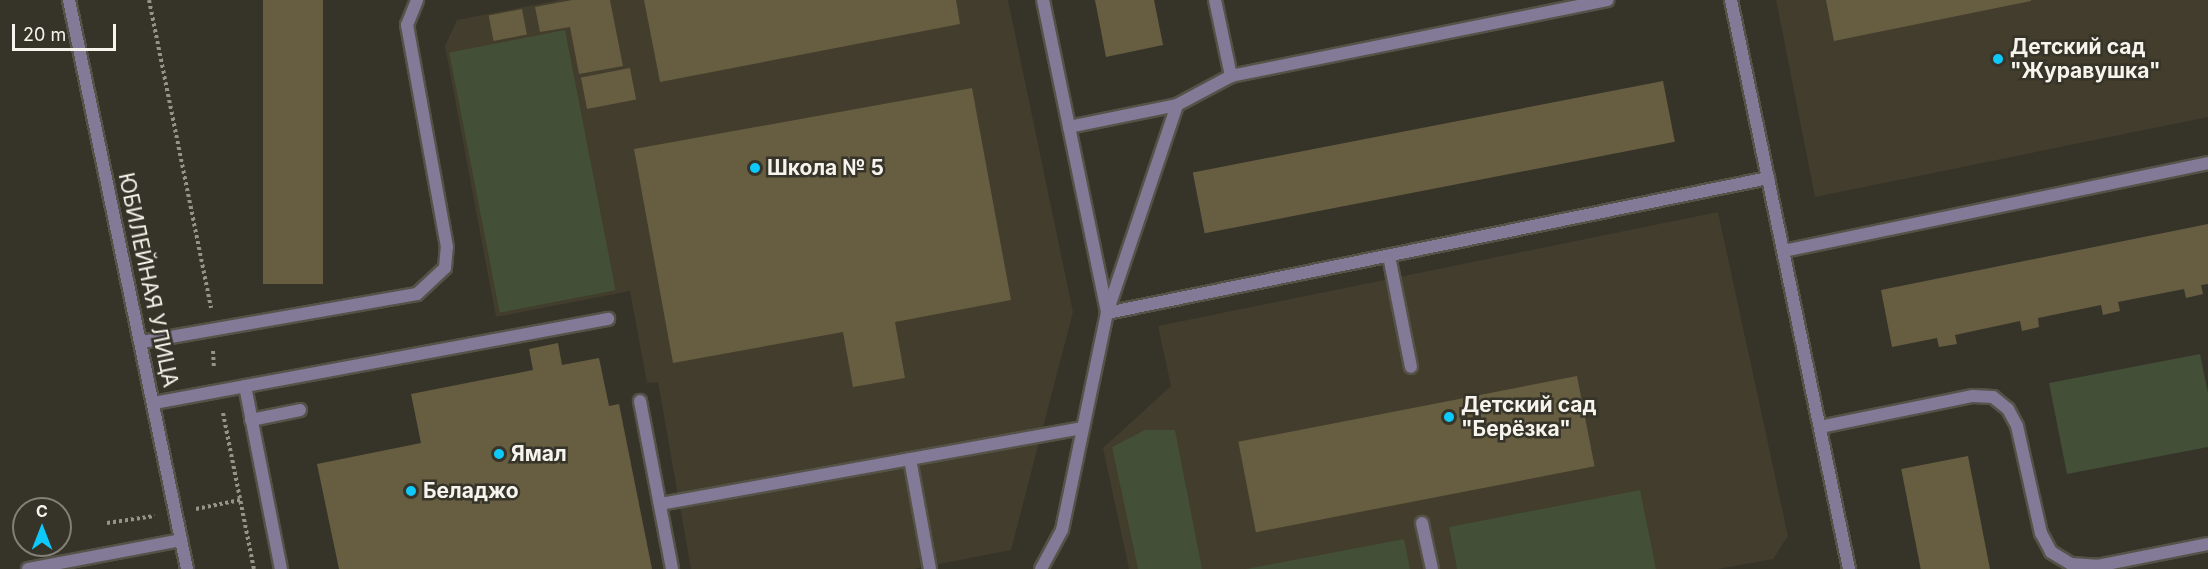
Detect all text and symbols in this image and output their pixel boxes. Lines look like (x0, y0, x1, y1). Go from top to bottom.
scale bar (15, 12, 118, 50)
text: 20 m (23, 24, 66, 45)
place label: Детский сад "Журавушка" (2010, 34, 2161, 84)
marker: Детский сад "Журавушка" (1991, 52, 2005, 66)
place label: Школа № 5 (767, 155, 884, 181)
marker: Школа № 5 (748, 161, 762, 175)
street label: ЮБИЛЕЙНАЯ УЛИЦА (113, 170, 183, 390)
place label: Детский сад "Берёзка" (1461, 392, 1596, 442)
marker: Детский сад "Берёзка" (1442, 410, 1456, 424)
place label: Ямал (511, 441, 567, 467)
marker: Ямал (492, 447, 506, 461)
place label: Беладжо (423, 478, 519, 504)
marker: Беладжо (404, 484, 418, 498)
north arrow (12, 497, 72, 557)
text: С (36, 501, 48, 521)

